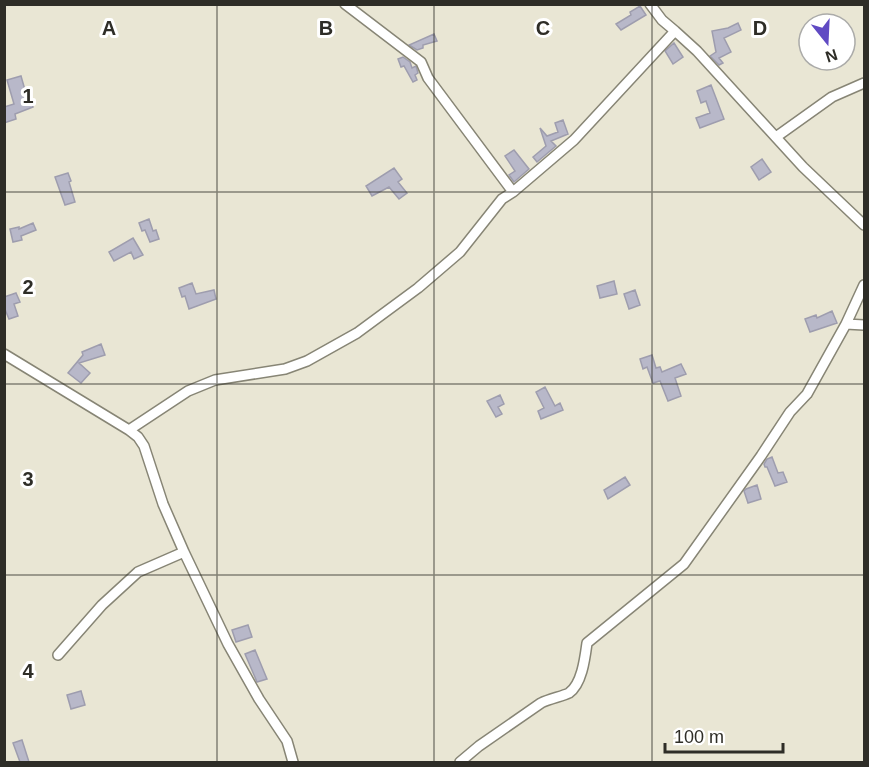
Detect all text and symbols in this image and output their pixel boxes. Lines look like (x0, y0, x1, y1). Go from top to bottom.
north arrow (797, 12, 857, 72)
text: A (102, 17, 116, 39)
text: B (319, 17, 333, 39)
text: C (536, 17, 550, 39)
text: D (753, 17, 767, 39)
text: N (823, 46, 840, 66)
text: 1 (22, 85, 34, 107)
text: 2 (22, 276, 34, 298)
text: 3 (22, 468, 34, 490)
text: 4 (22, 660, 34, 682)
scale bar (665, 716, 784, 754)
text: 100 m (674, 727, 724, 747)

